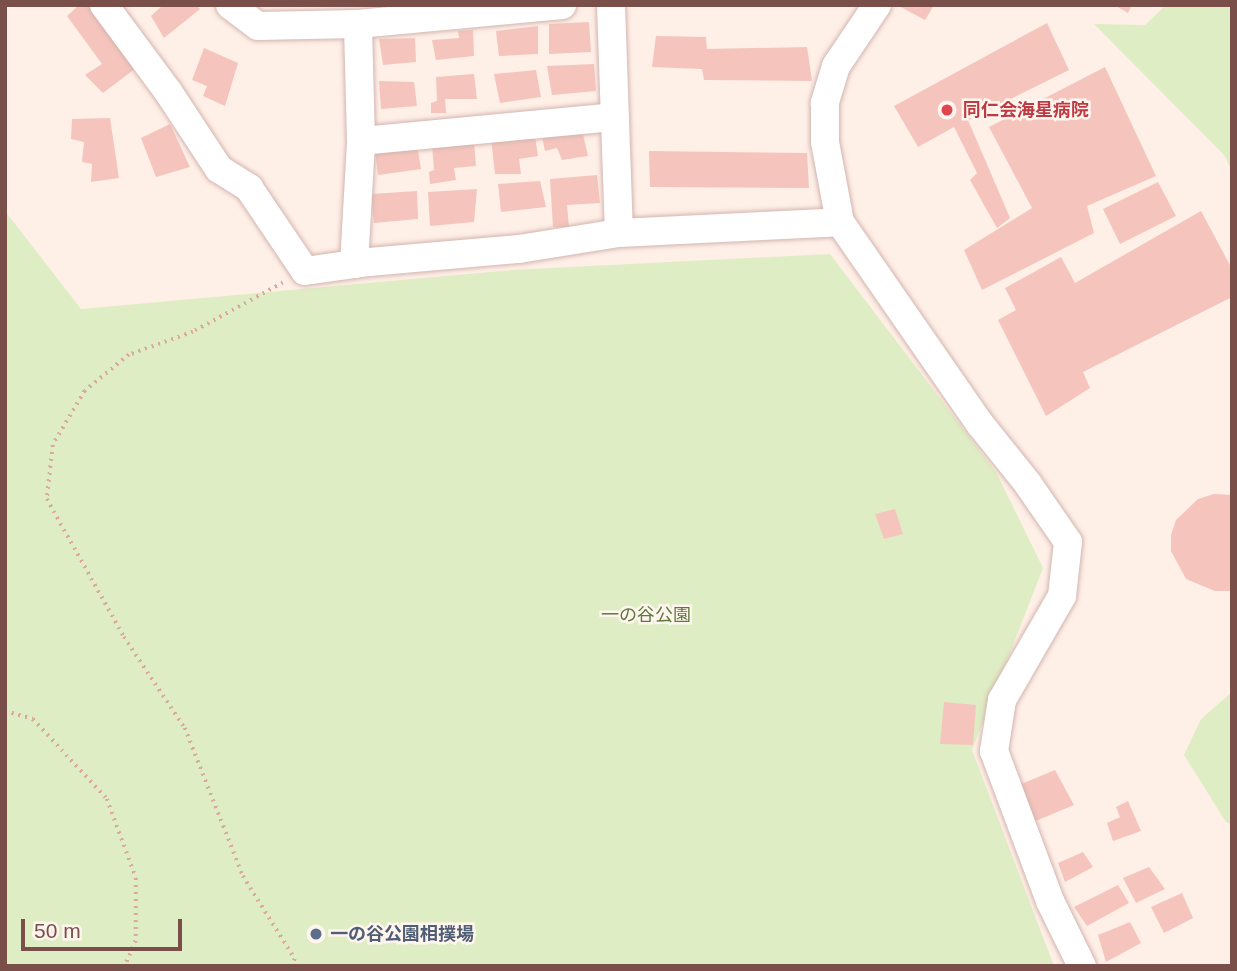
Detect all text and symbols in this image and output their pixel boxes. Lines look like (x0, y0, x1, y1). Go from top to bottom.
place label: 同仁会海星病院 (963, 99, 1089, 121)
marker: 同仁会海星病院 (937, 100, 957, 120)
park label: 一の谷公園 (601, 604, 691, 626)
scale bar (24, 904, 186, 948)
text: 50 m (34, 919, 81, 942)
place label: 一の谷公園相撲場 (330, 923, 474, 945)
marker: 一の谷公園相撲場 (308, 926, 324, 942)

